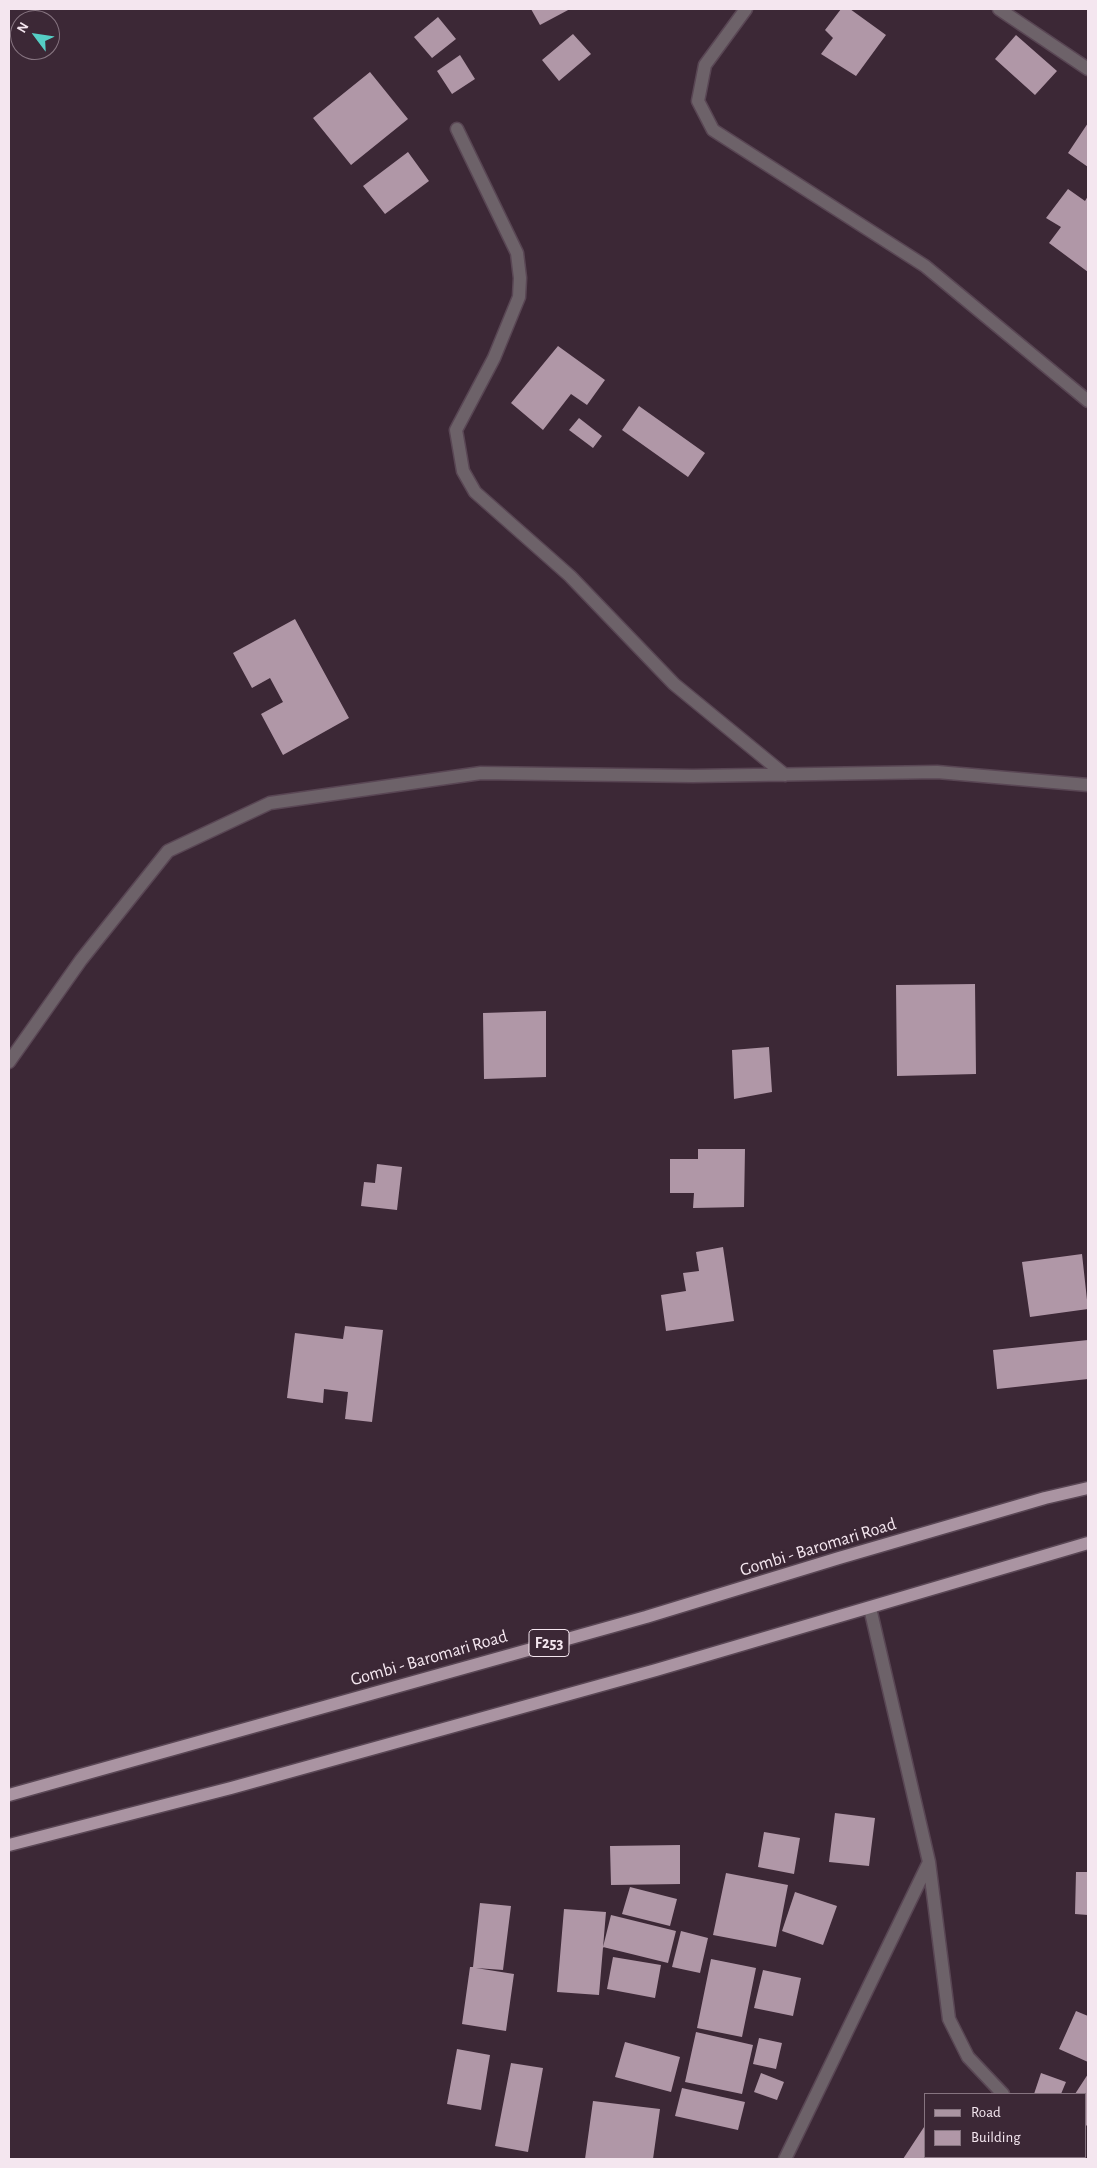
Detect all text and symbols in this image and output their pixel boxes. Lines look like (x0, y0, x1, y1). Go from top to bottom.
north arrow (10, 10, 60, 60)
text: N (14, 20, 32, 36)
street label: Gombi - Baromari Road (737, 1513, 899, 1581)
street label: Gombi - Baromari Road (348, 1625, 510, 1691)
road number: F253 (529, 1630, 569, 1656)
legend (924, 2093, 1087, 2158)
text: Road (971, 2105, 1001, 2120)
text: Building (971, 2130, 1021, 2145)

